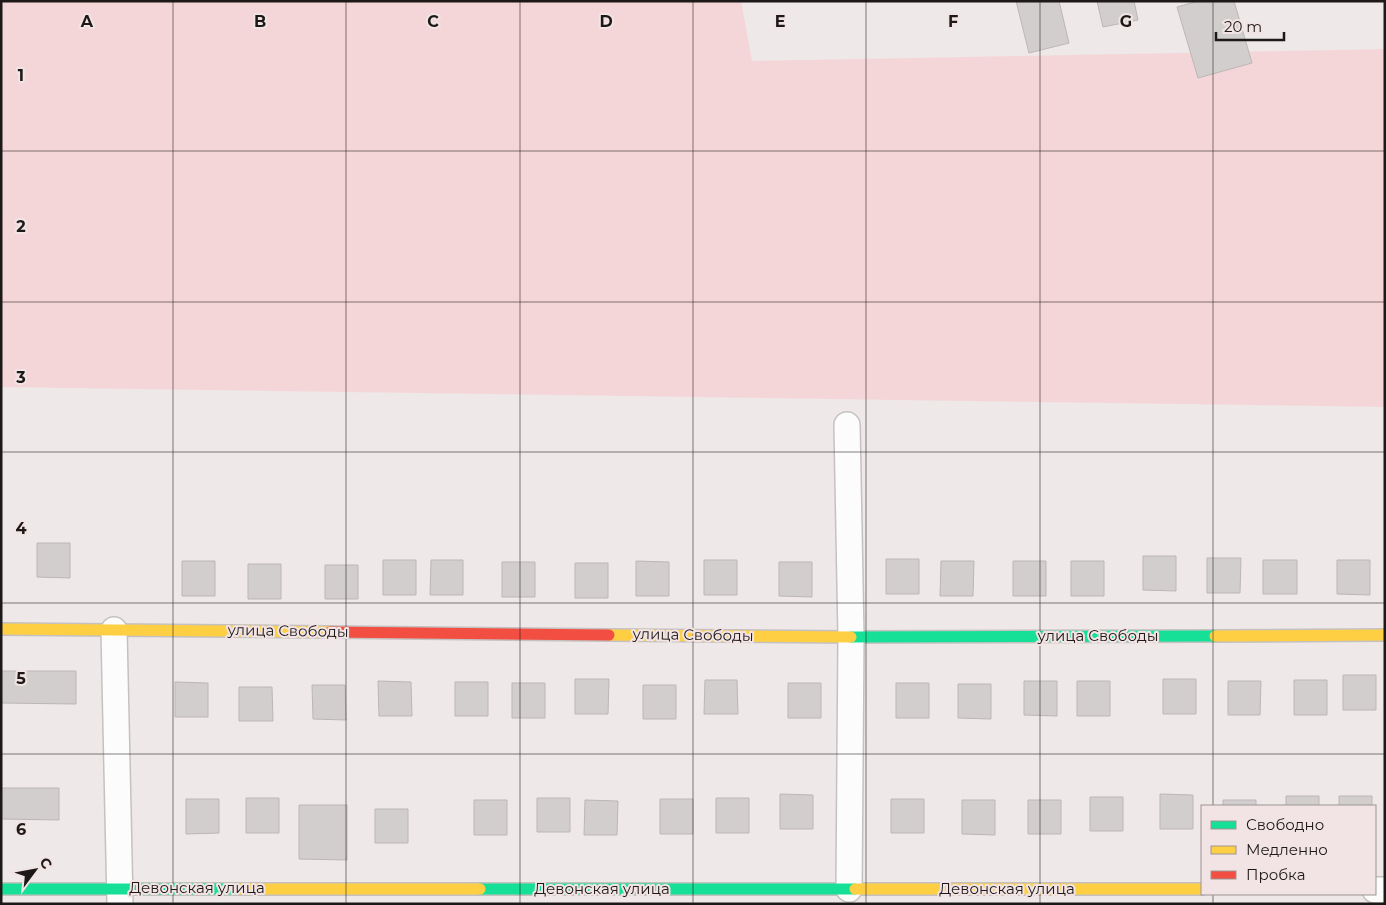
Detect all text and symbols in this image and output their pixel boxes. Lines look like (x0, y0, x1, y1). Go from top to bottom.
scale bar (1216, 10, 1284, 42)
text: A (80, 12, 94, 31)
text: B (254, 12, 266, 31)
text: C (427, 12, 439, 31)
text: D (599, 12, 613, 31)
text: E (775, 12, 785, 31)
text: F (948, 12, 958, 31)
text: G (1120, 12, 1132, 31)
text: 20 m (1224, 17, 1262, 36)
text: 1 (18, 66, 24, 85)
text: 2 (16, 217, 26, 236)
text: 3 (15, 368, 26, 387)
text: 4 (15, 519, 27, 538)
street label: улица Свободы (226, 620, 349, 641)
street label: улица Свободы (631, 624, 754, 645)
street label: улица Свободы (1036, 626, 1159, 645)
text: 5 (16, 669, 26, 688)
legend (1201, 805, 1376, 895)
text: Свободно (1246, 815, 1324, 834)
text: 6 (16, 820, 26, 839)
text: Медленно (1246, 840, 1328, 859)
north arrow (10, 845, 60, 895)
text: С (36, 854, 56, 872)
text: Пробка (1246, 865, 1305, 884)
street label: Девонская улица (129, 878, 265, 897)
street label: Девонская улица (534, 879, 670, 898)
street label: Девонская улица (939, 879, 1075, 898)

